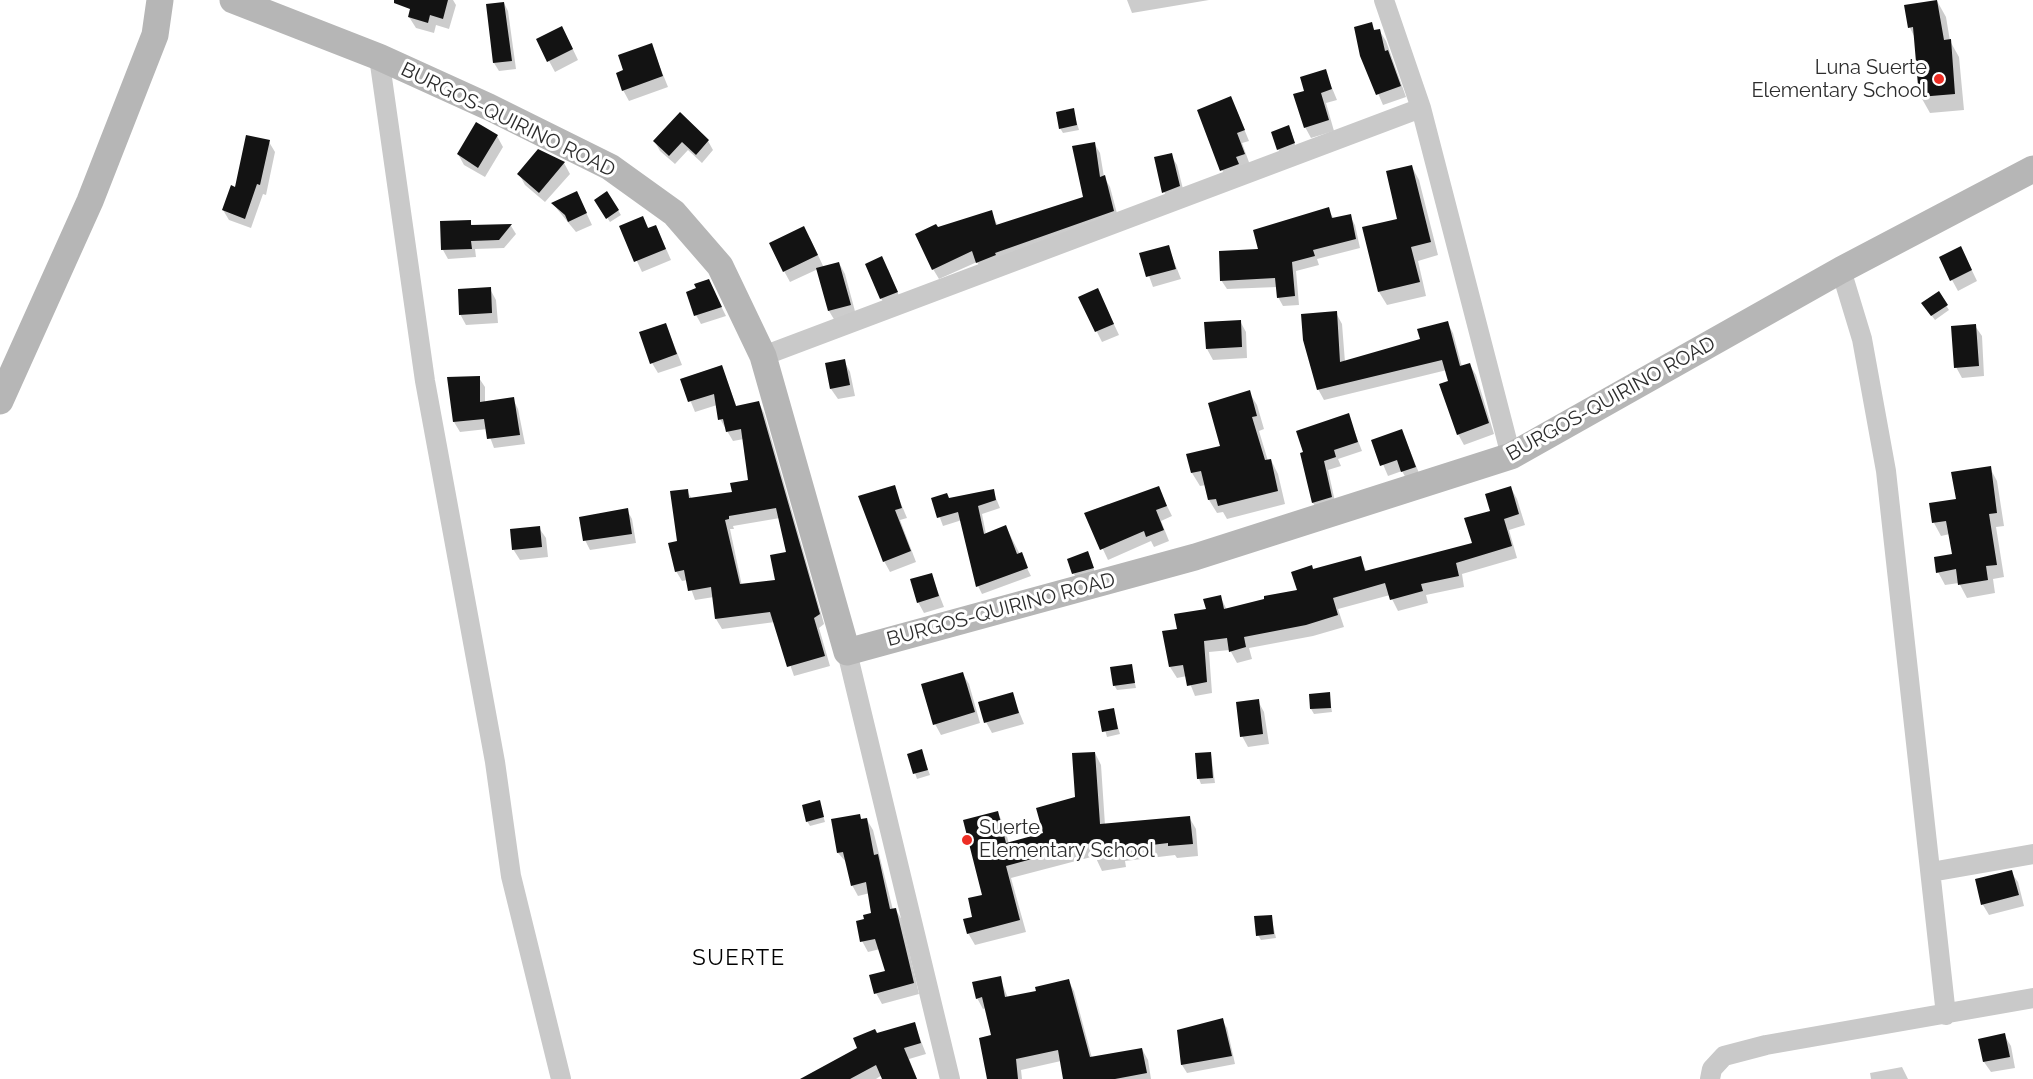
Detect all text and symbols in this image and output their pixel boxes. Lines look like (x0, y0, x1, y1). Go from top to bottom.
place label: Luna Suerte Elementary School (1751, 56, 1927, 103)
street label: BURGOS-QUIRINO ROAD (397, 58, 619, 182)
marker: Luna Suerte Elementary School (1932, 72, 1946, 86)
street label: BURGOS-QUIRINO ROAD (1502, 331, 1720, 467)
street label: BURGOS-QUIRINO ROAD (884, 568, 1118, 652)
place label: Suerte Elementary School (979, 816, 1155, 863)
marker: Suerte Elementary School (960, 833, 974, 847)
district label: SUERTE (692, 945, 786, 971)

